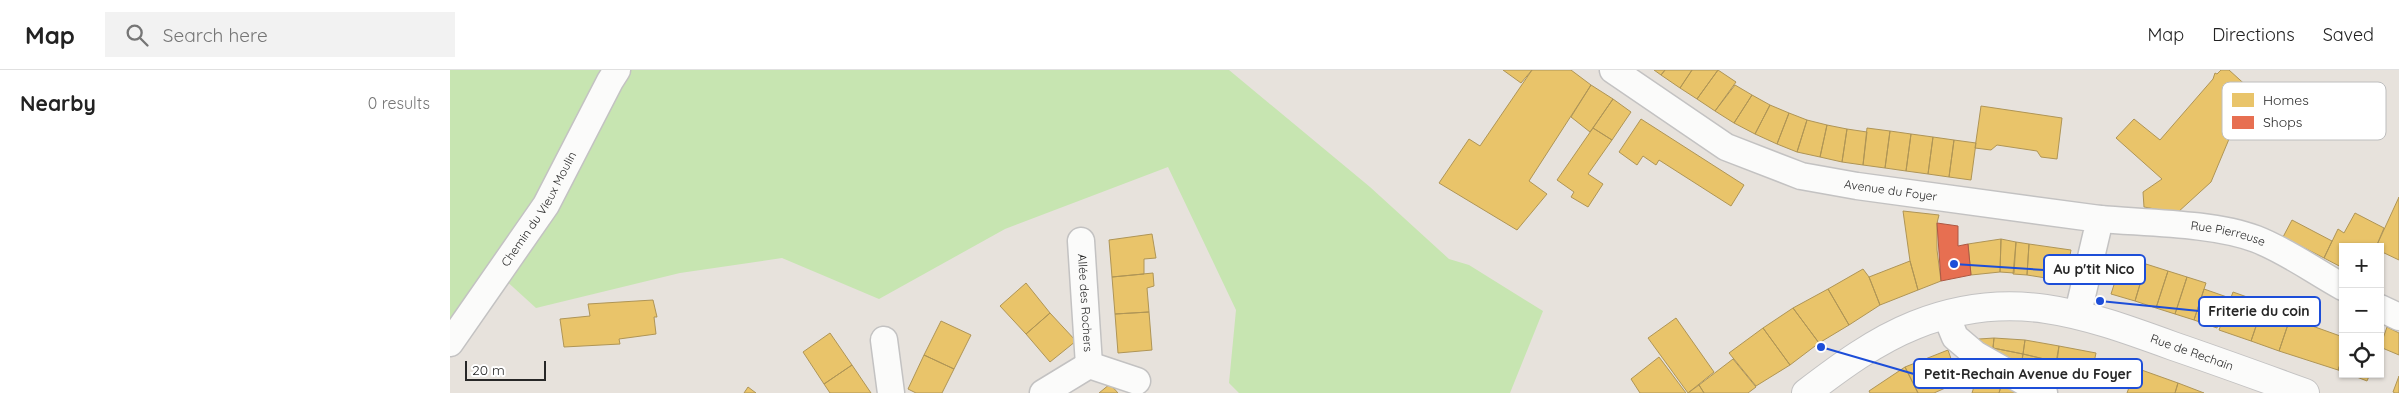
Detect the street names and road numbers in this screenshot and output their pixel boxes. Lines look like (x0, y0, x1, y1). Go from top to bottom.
street label: Chemin du Vieux Moulin (498, 149, 579, 269)
street label: Avenue du Foyer (1843, 176, 1939, 204)
street label: Rue Pierreuse (2190, 218, 2268, 249)
street label: Allée des Rochers (1075, 253, 1096, 353)
street label: Rue de Rechain (2148, 330, 2236, 374)

